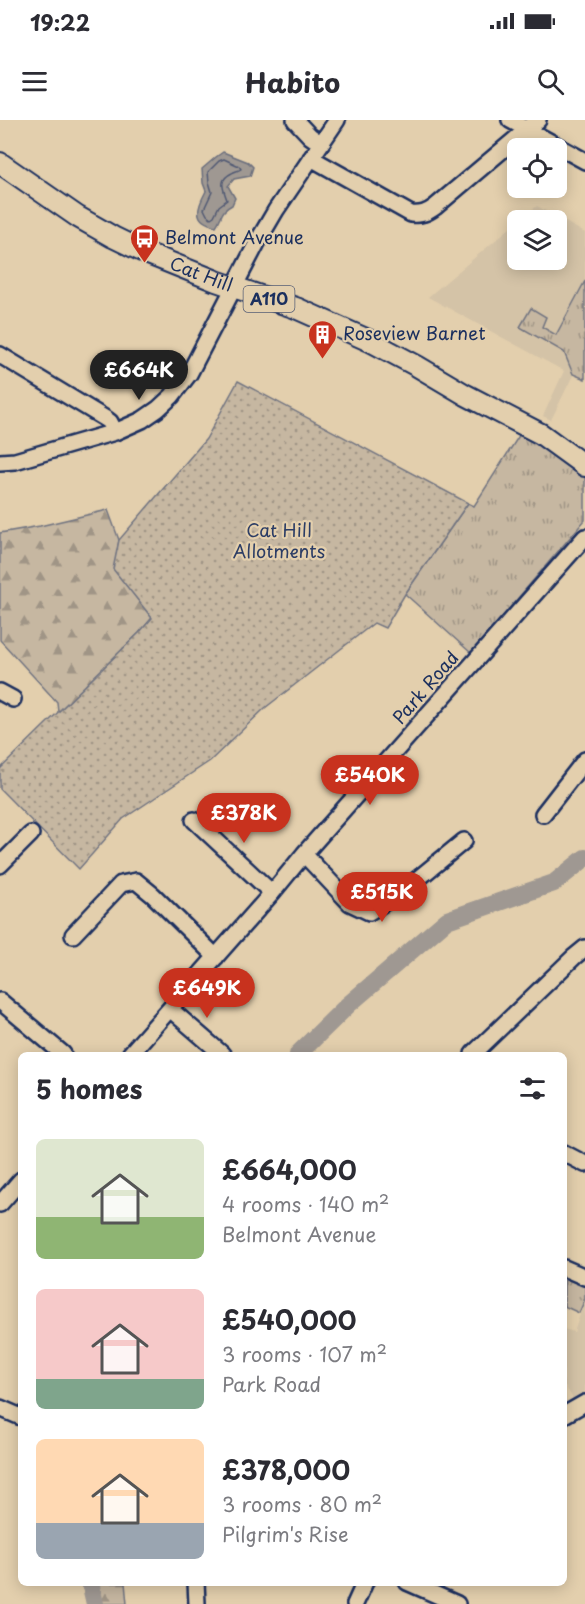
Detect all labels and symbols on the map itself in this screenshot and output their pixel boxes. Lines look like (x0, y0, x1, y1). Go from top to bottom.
bus stop icon: Belmont Avenue (128, 222, 160, 264)
place label: Belmont Avenue (165, 223, 304, 250)
street label: Cat Hill (166, 249, 237, 298)
road number: A110 (244, 286, 294, 312)
building icon: Roseview Barnet (306, 318, 338, 360)
place label: Roseview Barnet (343, 319, 486, 346)
pin: £664K (97, 350, 181, 401)
park label: Cat Hill Allotments (233, 516, 325, 564)
street label: Park Road (385, 644, 464, 730)
pin: £540K (328, 755, 412, 806)
pin: £378K (202, 793, 286, 844)
pin: £515K (340, 872, 424, 923)
pin: £649K (165, 968, 249, 1019)

